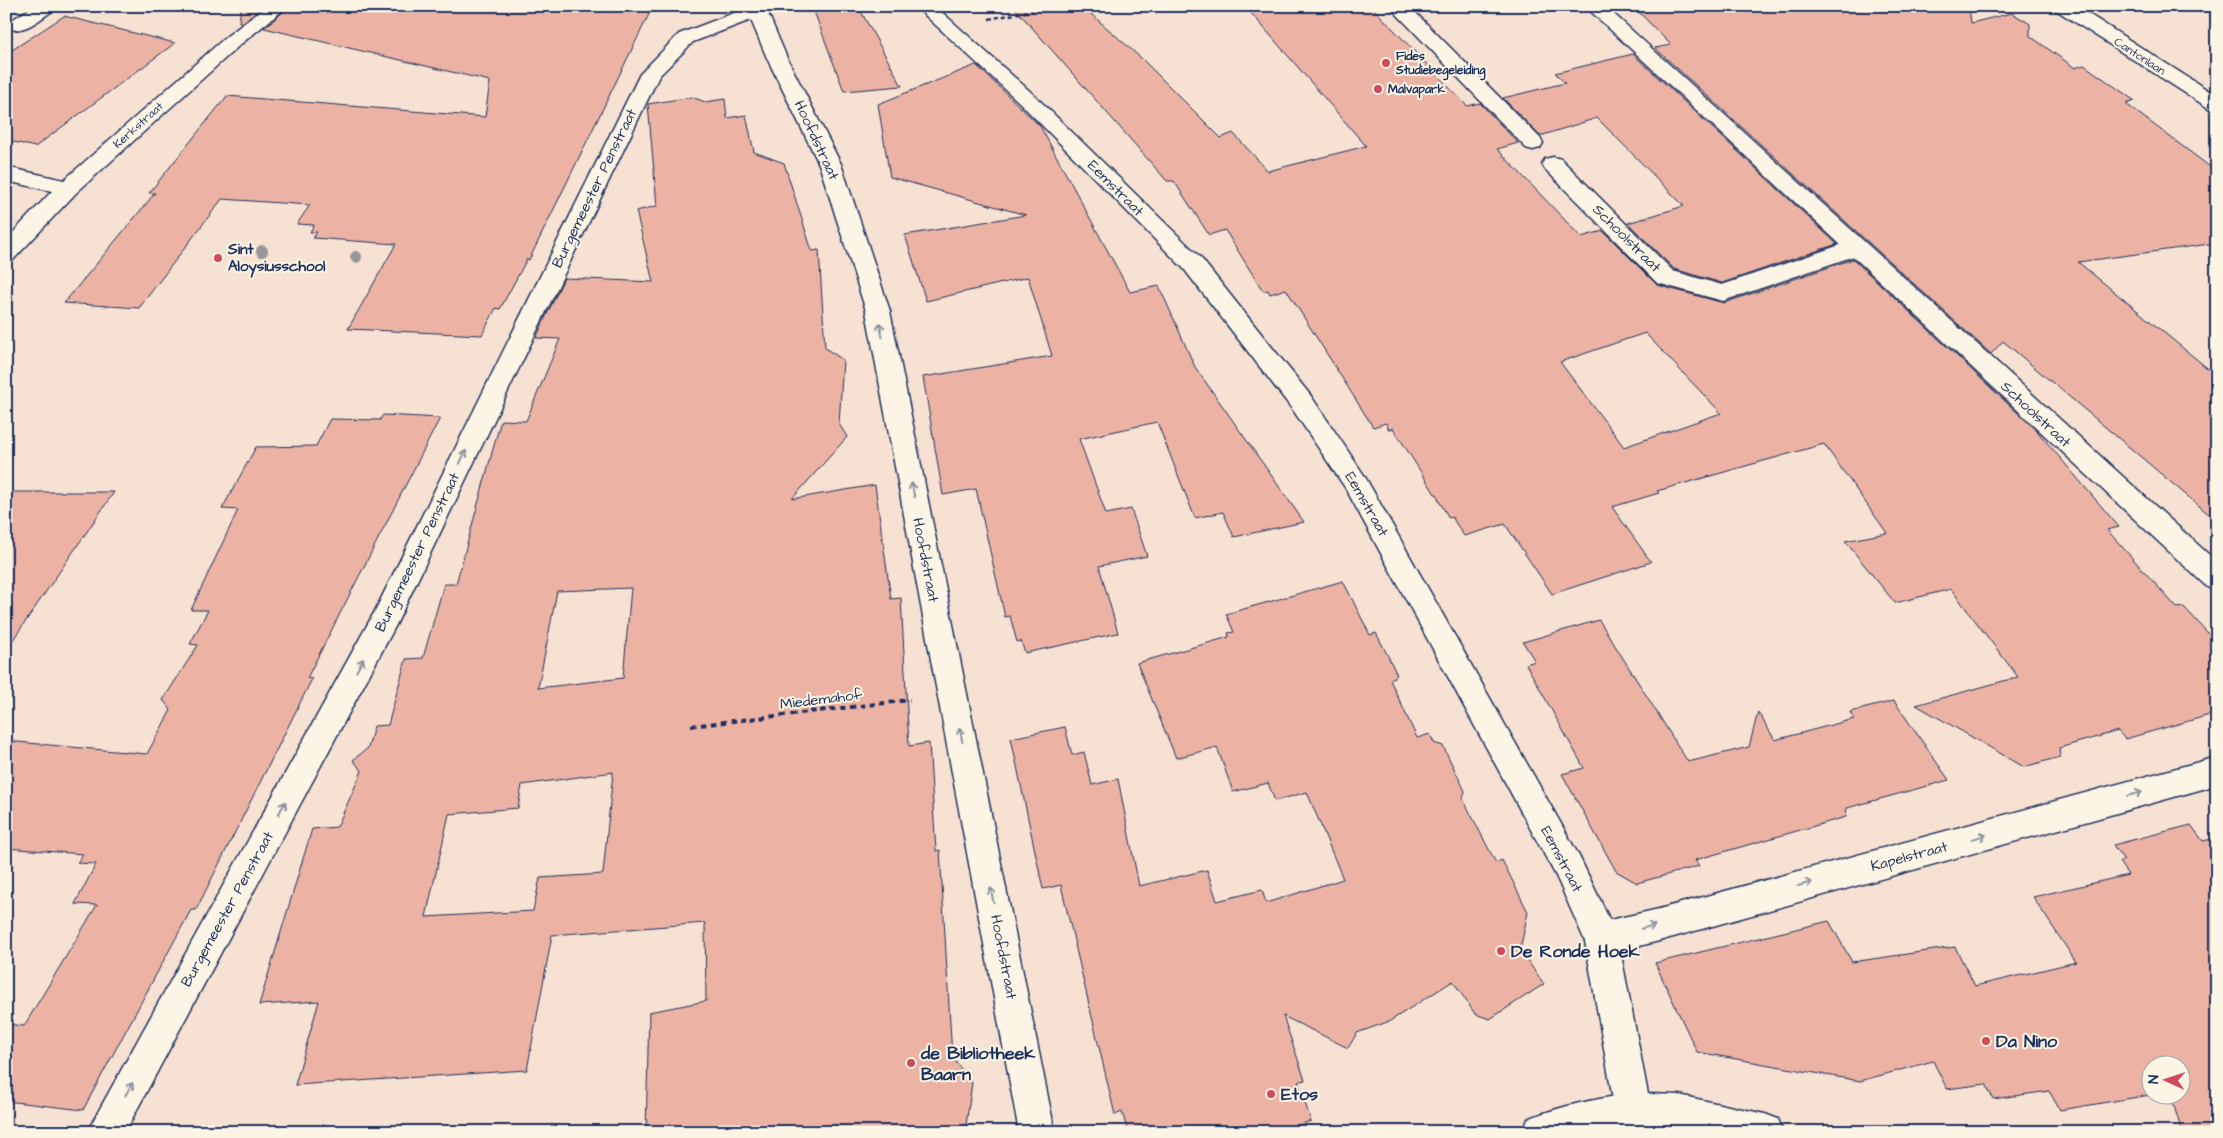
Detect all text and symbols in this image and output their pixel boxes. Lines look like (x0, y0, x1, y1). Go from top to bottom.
street label: Cantonlaan (2111, 33, 2169, 79)
place label: Fides Studiebegeleiding (1395, 48, 1486, 81)
marker: Fides Studiebegeleiding (1380, 57, 1392, 69)
place label: Malvapark (1388, 81, 1446, 99)
marker: Malvapark (1372, 83, 1384, 95)
street label: Hoofdstraat (789, 97, 844, 184)
street label: Kerkstraat (109, 98, 167, 153)
street label: Burgemeester Penstraat (547, 105, 643, 272)
street label: Eemstraat (1083, 156, 1148, 221)
street label: Schoolstraat (1588, 199, 1666, 277)
place label: Sint Aloysiusschool (227, 239, 326, 278)
marker: Sint Aloysiusschool (212, 252, 224, 264)
one-way arrow (876, 323, 886, 339)
street label: Schoolstraat (1996, 376, 2075, 452)
one-way arrow (459, 450, 469, 465)
street label: Eemstraat (1340, 468, 1394, 541)
street label: Burgemeester Penstraat (370, 469, 466, 636)
one-way arrow (907, 482, 917, 498)
street label: Hoofdstraat (907, 516, 944, 604)
one-way arrow (355, 659, 365, 673)
street label: Miedemahof (779, 684, 863, 715)
one-way arrow (955, 728, 965, 744)
one-way arrow (2127, 788, 2143, 798)
one-way arrow (278, 801, 287, 816)
street label: Eemstraat (1535, 823, 1588, 896)
street label: Burgemeester Penstraat (176, 828, 280, 991)
one-way arrow (1970, 831, 1986, 841)
street label: Kapelstraat (1868, 836, 1950, 877)
one-way arrow (1797, 879, 1813, 889)
one-way arrow (986, 887, 996, 903)
street label: Hoofdstraat (985, 913, 1022, 1001)
one-way arrow (1640, 922, 1656, 931)
place label: De Ronde Hoek (1511, 939, 1641, 964)
marker: De Ronde Hoek (1495, 945, 1507, 957)
place label: Da Nino (1996, 1029, 2058, 1054)
marker: Da Nino (1980, 1035, 1992, 1047)
place label: de Bibliotheek Baarn (920, 1041, 1036, 1087)
north arrow (2140, 1056, 2190, 1106)
marker: de Bibliotheek Baarn (905, 1057, 917, 1069)
text: N (2144, 1074, 2164, 1084)
one-way arrow (124, 1082, 134, 1097)
place label: Etos (1281, 1082, 1318, 1107)
marker: Etos (1265, 1088, 1277, 1100)

